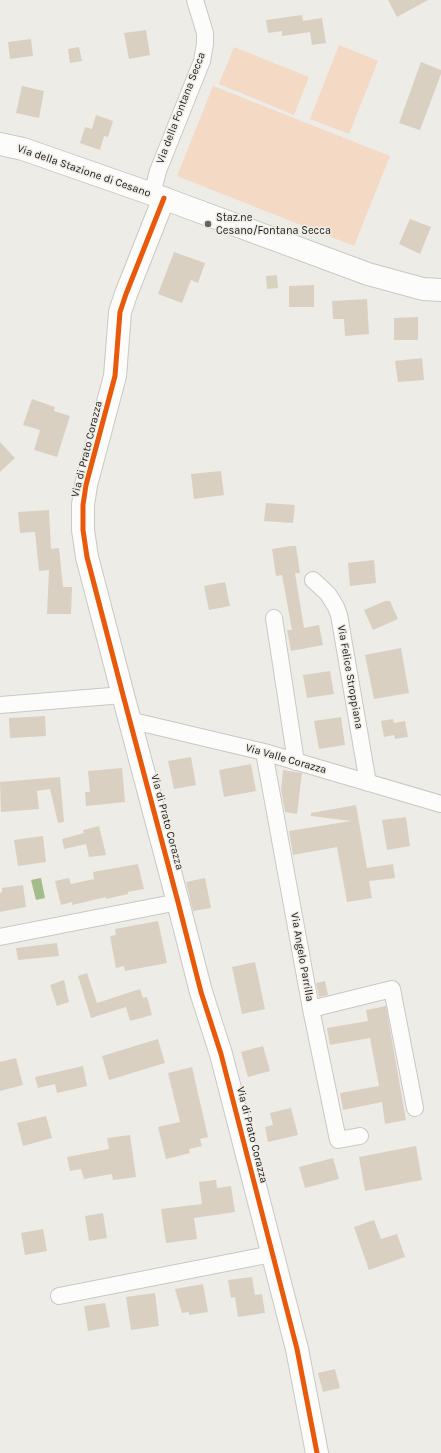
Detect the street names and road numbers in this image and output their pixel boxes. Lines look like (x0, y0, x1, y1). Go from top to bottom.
street label: Via della Fontana Secca (154, 50, 208, 166)
street label: Via della Stazione di Cesano (15, 142, 153, 200)
street label: Via di Prato Corazza (69, 400, 105, 498)
street label: Via Felice Stroppiana (334, 624, 366, 730)
street label: Via Valle Corazza (244, 741, 328, 777)
street label: Via di Prato Corazza (148, 773, 186, 871)
street label: Via Angelo Parrilla (288, 911, 316, 1003)
street label: Via di Prato Corazza (234, 1086, 270, 1184)

